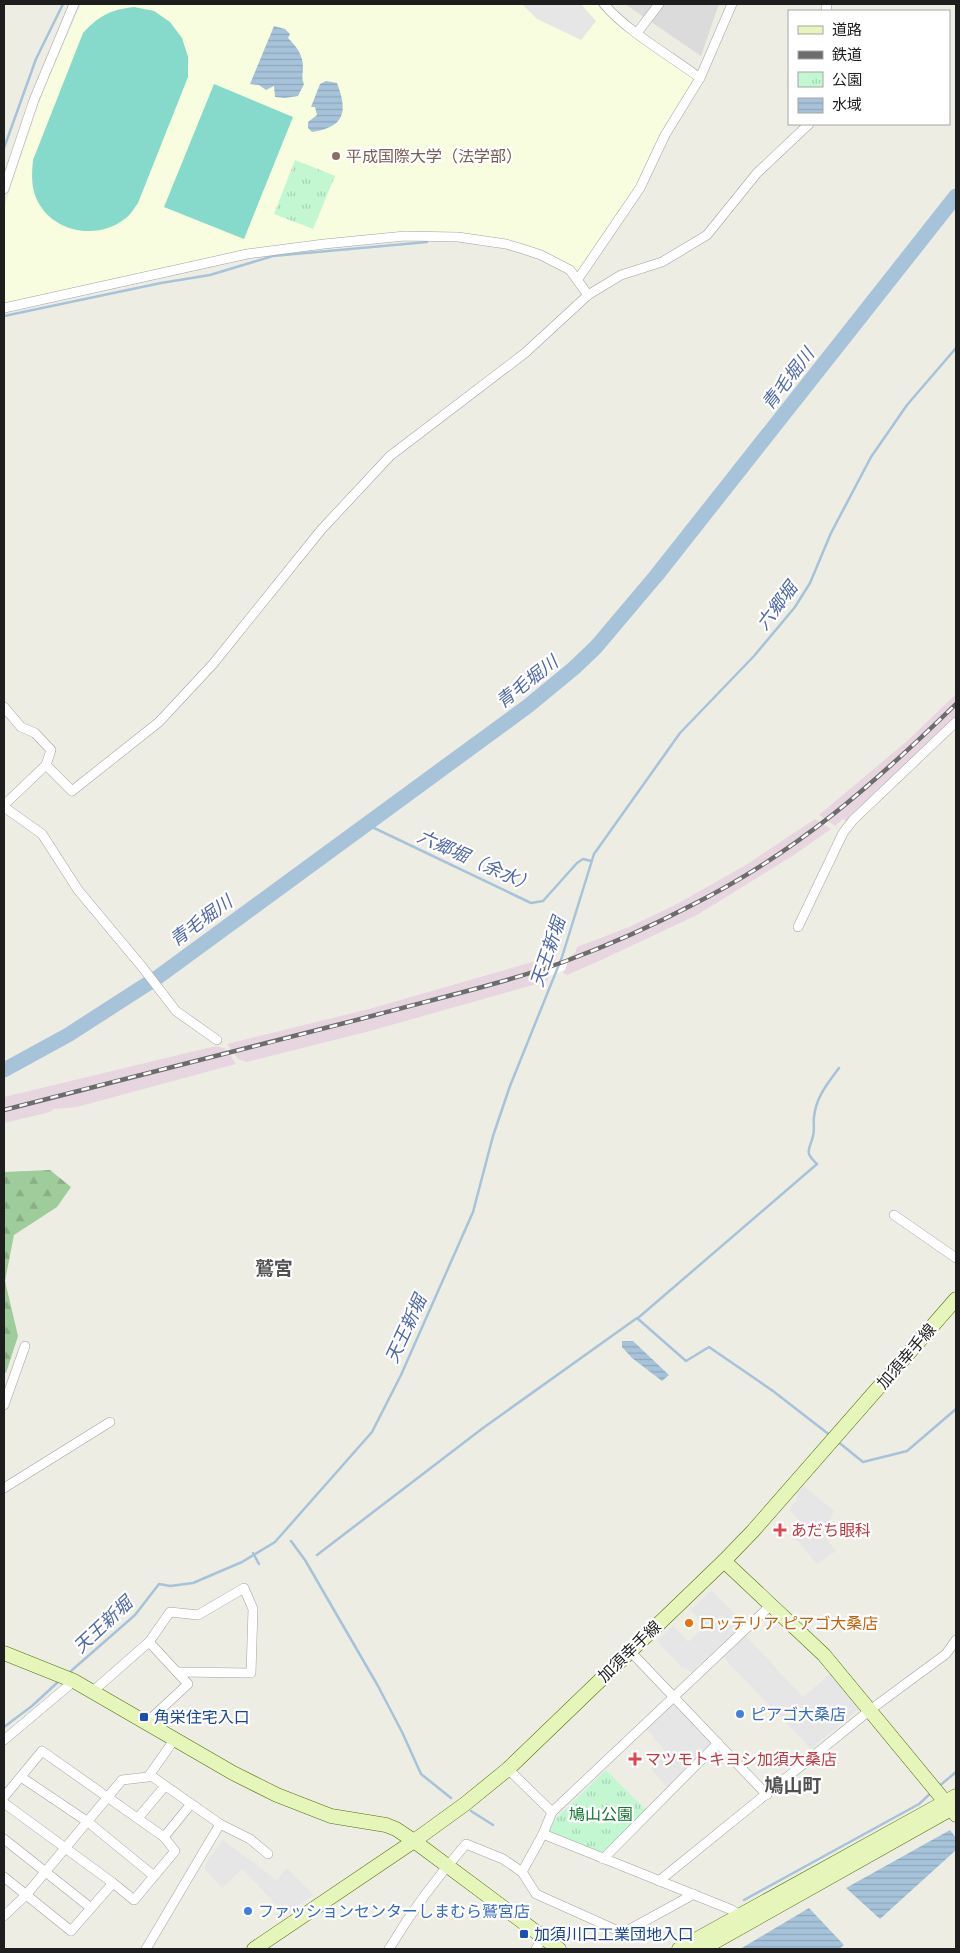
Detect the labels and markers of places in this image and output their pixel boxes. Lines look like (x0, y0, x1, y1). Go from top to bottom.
place label: 平成国際大学（法学部） (346, 146, 522, 165)
marker: 平成国際大学（法学部） (330, 150, 342, 162)
place label: あだち眼科 (791, 1520, 871, 1539)
marker: あだち眼科 (773, 1523, 787, 1537)
place label: ロッテリア ピアゴ大桑店 (699, 1613, 878, 1632)
marker: ロッテリア ピアゴ大桑店 (683, 1617, 695, 1629)
place label: ピアゴ大桑店 (750, 1704, 846, 1723)
place label: 角栄住宅入口 (154, 1707, 250, 1726)
marker: ピアゴ大桑店 (734, 1708, 746, 1720)
marker: 角栄住宅入口 (138, 1711, 150, 1723)
place label: マツモトキヨシ加須大桑店 (645, 1749, 837, 1768)
marker: マツモトキヨシ加須大桑店 (629, 1753, 641, 1765)
place label: ファッションセンターしまむら鷲宮店 (258, 1901, 530, 1920)
marker: ファッションセンターしまむら鷲宮店 (242, 1905, 254, 1917)
place label: 加須川口工業団地入口 (534, 1924, 694, 1943)
marker: 加須川口工業団地入口 (518, 1928, 530, 1940)

